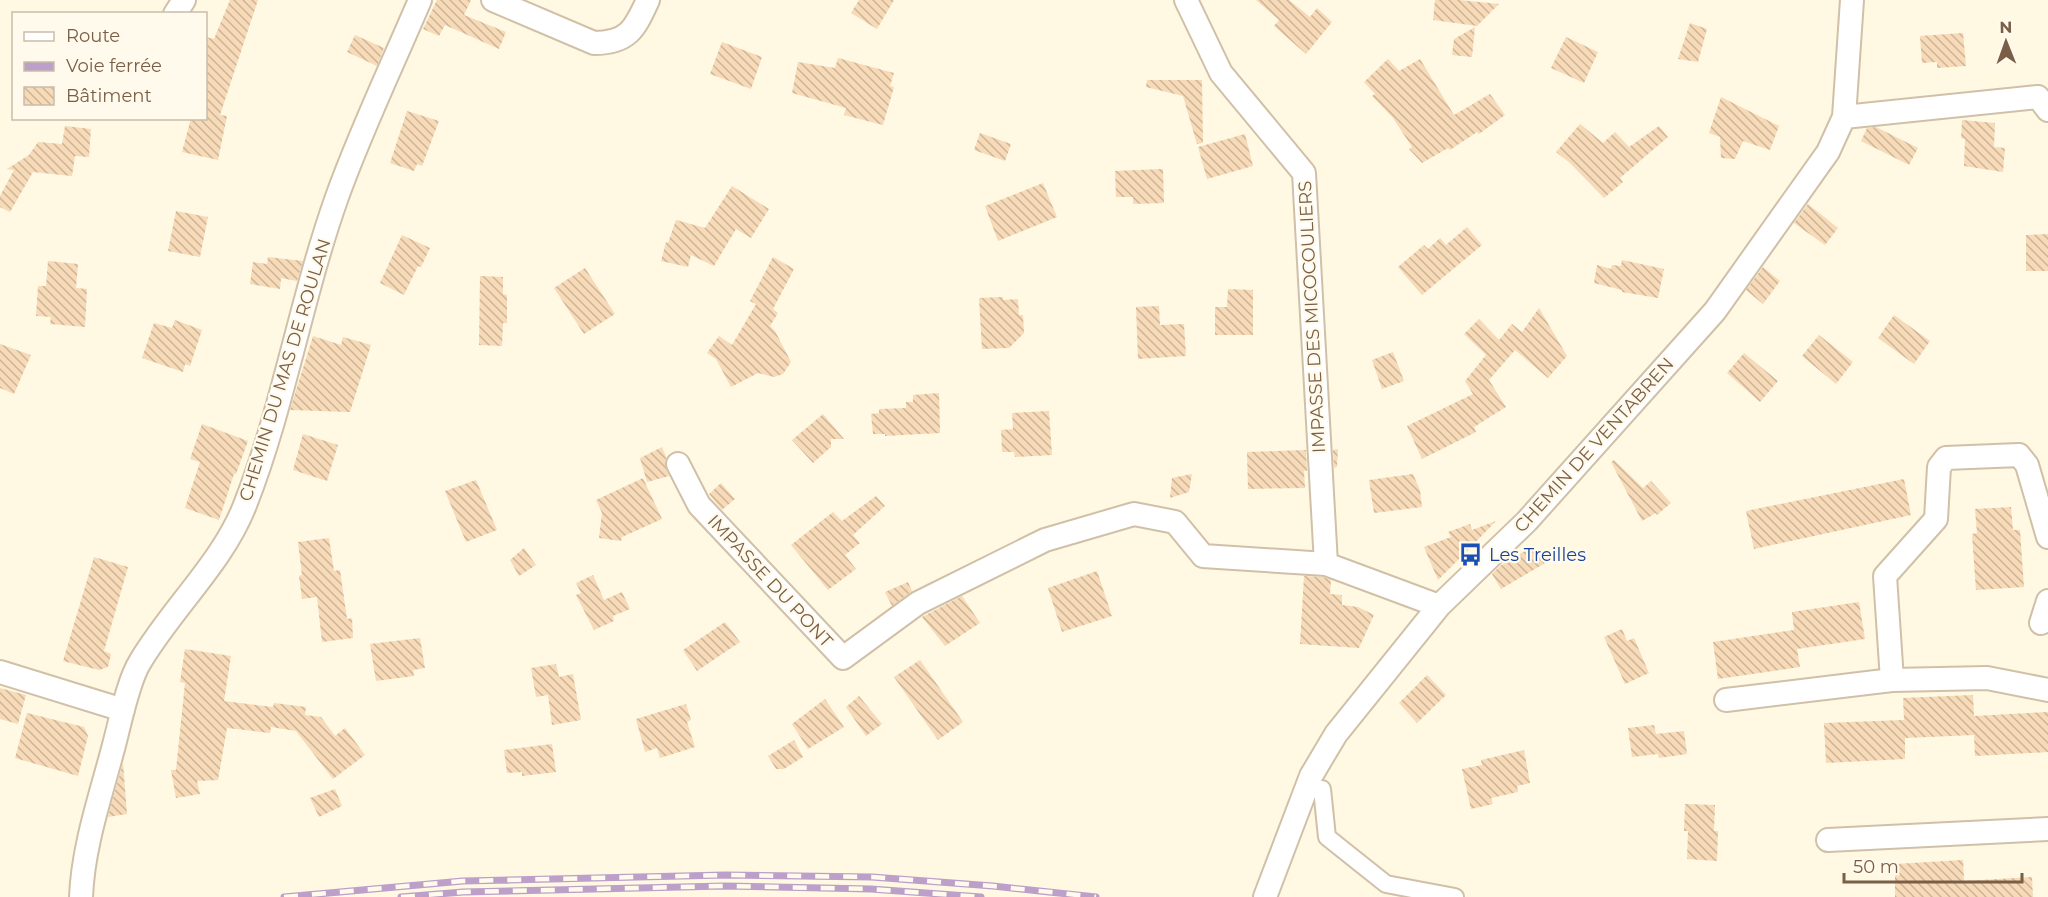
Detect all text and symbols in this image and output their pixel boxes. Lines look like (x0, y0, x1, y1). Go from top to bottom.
legend (12, 12, 207, 120)
north arrow (1976, 12, 2036, 72)
text: N (1999, 18, 2012, 37)
text: Route (66, 25, 120, 47)
text: Voie ferrée (66, 55, 162, 77)
text: Bâtiment (66, 85, 152, 107)
street label: IMPASSE DES MICOCOULIERS (1294, 180, 1330, 454)
street label: CHEMIN DU MAS DE ROULAN (235, 236, 335, 504)
street label: CHEMIN DE VENTABREN (1510, 353, 1678, 537)
street label: IMPASSE DU PONT (703, 510, 838, 652)
bus stop icon: Les Treilles (1458, 542, 1484, 568)
place label: Les Treilles (1489, 544, 1586, 566)
scale bar (1844, 846, 2022, 884)
text: 50 m (1853, 856, 1899, 878)

